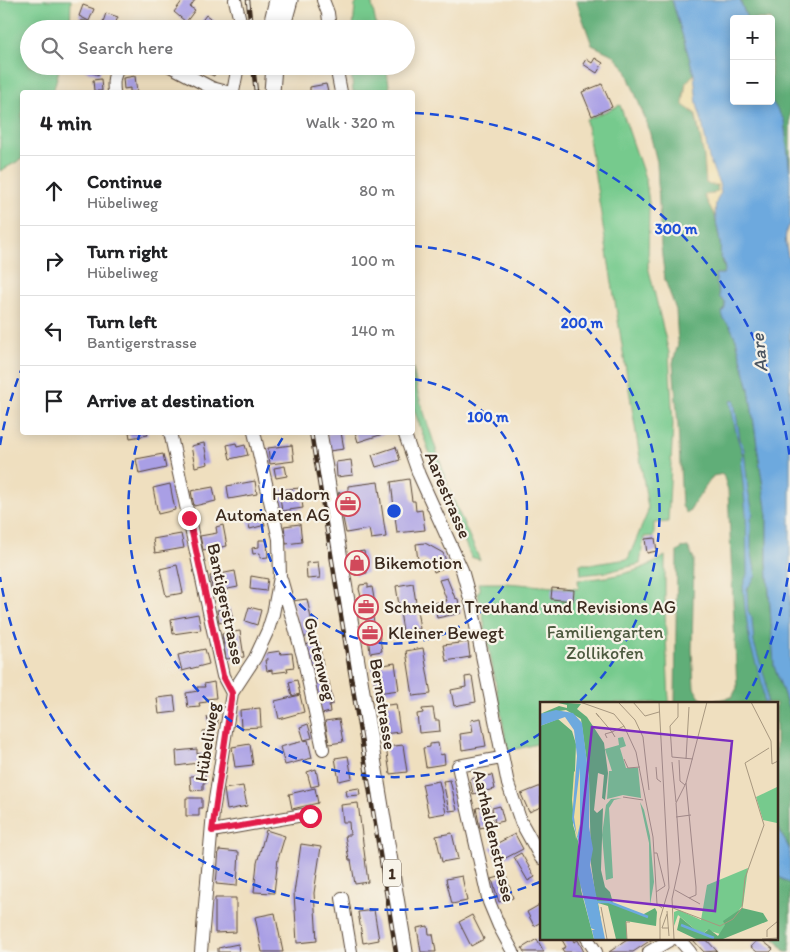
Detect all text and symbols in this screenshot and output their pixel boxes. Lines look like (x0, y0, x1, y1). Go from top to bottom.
map controls (730, 15, 775, 105)
button: + (730, 15, 775, 60)
search box (20, 20, 415, 75)
icon: search (38, 34, 66, 62)
text: Search here (78, 36, 173, 59)
button: − (730, 60, 775, 105)
text: 4 min (40, 110, 92, 135)
text: Walk · 320 m (306, 113, 395, 132)
text: Continue (87, 170, 162, 193)
icon: ahead (40, 177, 68, 205)
text: 80 m (359, 181, 395, 200)
text: Hübeliweg (87, 193, 158, 212)
text: 300 m (655, 220, 698, 238)
text: Turn right (87, 240, 168, 263)
icon: right (40, 247, 68, 275)
text: 100 m (351, 251, 395, 270)
text: Hübeliweg (87, 263, 158, 282)
text: Turn left (87, 310, 157, 333)
text: 200 m (561, 314, 604, 332)
icon: left (40, 317, 68, 345)
text: 140 m (351, 321, 395, 340)
water label: Aare (745, 332, 772, 373)
text: Bantigerstrasse (87, 333, 197, 352)
icon: arrive (40, 387, 68, 415)
text: Arrive at destination (87, 389, 254, 412)
text: 100 m (467, 408, 509, 426)
street label: Aarestrasse (420, 448, 476, 542)
place label: Hadorn Automaten AG (216, 483, 330, 526)
office icon: Hadorn Automaten AG (335, 491, 361, 517)
centre of rings (385, 502, 403, 520)
route end (178, 507, 201, 530)
street label: Bantigerstrasse (202, 541, 250, 667)
shop icon: Bikemotion (344, 550, 370, 576)
place label: Bikemotion (374, 552, 462, 574)
office icon: Schneider Treuhand und Revisions AG (353, 594, 379, 620)
place label: Schneider Treuhand und Revisions AG (384, 596, 676, 618)
street label: Gurtenweg (299, 615, 341, 704)
office icon: Kleiner Bewegt (357, 620, 383, 646)
park label: Familiengarten Zollikofen (547, 621, 663, 664)
place label: Kleiner Bewegt (388, 622, 504, 644)
street label: Bernstrasse (365, 657, 401, 751)
street label: Hübeliweg (190, 700, 224, 783)
inset map (540, 702, 778, 940)
street label: Aarhaldenstrasse (468, 768, 520, 904)
route start (299, 805, 322, 828)
road number: 1 (383, 860, 401, 886)

